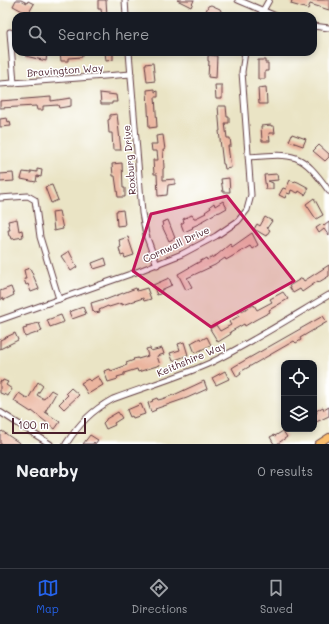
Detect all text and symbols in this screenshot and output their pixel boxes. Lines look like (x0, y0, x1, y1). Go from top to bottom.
search box (12, 12, 317, 56)
icon: search (26, 23, 48, 45)
text: Search here (58, 24, 149, 44)
street label: Bravington Way (26, 60, 104, 80)
street label: Roxburg Drive (119, 125, 139, 195)
street label: Cornwall Drive (140, 222, 212, 266)
street label: Keithshire Way (154, 338, 228, 380)
map controls (281, 360, 317, 432)
button: locate (281, 360, 317, 396)
button: layers (281, 396, 317, 432)
scale bar (12, 416, 86, 435)
text: 100 m (18, 417, 49, 432)
text: Nearby (16, 459, 78, 481)
text: 0 results (258, 462, 313, 479)
tab: Map (36, 577, 59, 616)
tab: Directions (131, 577, 187, 616)
tab: Saved (260, 577, 293, 616)

